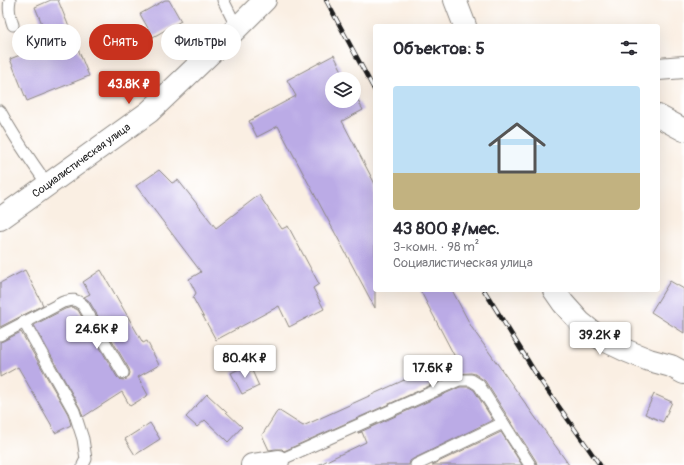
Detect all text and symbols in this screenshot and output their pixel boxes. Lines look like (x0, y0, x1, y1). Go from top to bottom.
chip: Купить (12, 24, 81, 60)
chip: Снять (89, 24, 153, 60)
chip: Фильтры (161, 24, 241, 60)
icon: filters (618, 37, 640, 59)
text: Объектов: 5 (393, 38, 485, 59)
pin: 43.8K ₽ (92, 71, 166, 105)
map controls (325, 72, 361, 108)
button: layers (325, 72, 361, 108)
text: 43.8K ₽ (108, 76, 150, 92)
icon: home (481, 112, 553, 184)
street label: Социалистическая улица (30, 120, 133, 200)
text: 43 800 ₽/мес. (393, 218, 500, 239)
text: 3-комн. · 98 m² (393, 239, 479, 255)
text: Социалистическая улица (393, 255, 533, 271)
pin: 24.6K ₽ (60, 316, 134, 350)
text: 24.6K ₽ (75, 321, 119, 337)
pin: 39.2K ₽ (563, 322, 637, 356)
text: 39.2K ₽ (579, 327, 621, 343)
pin: 80.4K ₽ (208, 345, 282, 379)
text: 80.4K ₽ (223, 350, 267, 366)
pin: 17.6K ₽ (396, 355, 470, 389)
text: 17.6K ₽ (413, 360, 453, 376)

